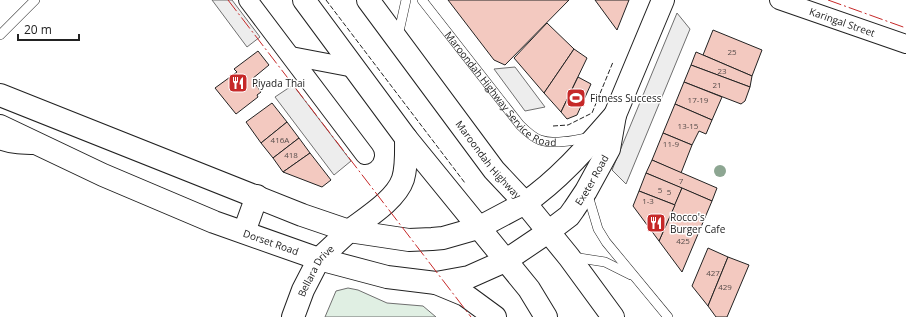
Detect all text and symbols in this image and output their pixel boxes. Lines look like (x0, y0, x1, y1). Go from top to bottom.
street label: Karingal Street (808, 4, 877, 40)
scale bar (18, 16, 79, 42)
text: 20 m (24, 21, 52, 38)
street label: Maroondah Highway Service Road (442, 28, 557, 149)
house number: 25 (727, 46, 737, 57)
house number: 23 (717, 65, 727, 76)
restaurant icon: Piyada Thai (227, 72, 249, 94)
place label: Piyada Thai (252, 76, 305, 90)
house number: 21 (712, 79, 722, 90)
sports icon: Fitness Success (565, 87, 587, 109)
place label: Fitness Success (590, 91, 662, 105)
house number: 17-19 (688, 94, 709, 105)
street label: Maroondah Highway (453, 118, 525, 202)
house number: 13-15 (678, 120, 699, 131)
house number: 416A (271, 134, 290, 145)
house number: 11-9 (663, 138, 680, 149)
house number: 418 (284, 149, 298, 160)
street label: Exeter Road (571, 152, 612, 208)
house number: 7 (679, 175, 684, 186)
house number: 5 (658, 184, 663, 195)
house number: 5 (667, 186, 672, 197)
house number: 1-3 (642, 195, 654, 206)
place label: Rocco's Burger Cafe (670, 210, 726, 236)
restaurant icon: Rocco's Burger Cafe (645, 212, 667, 234)
street label: Dorset Road (241, 226, 301, 258)
house number: 425 (676, 235, 690, 246)
street label: Bellara Drive (294, 241, 337, 299)
house number: 427 (706, 267, 720, 278)
house number: 429 (718, 281, 732, 292)

